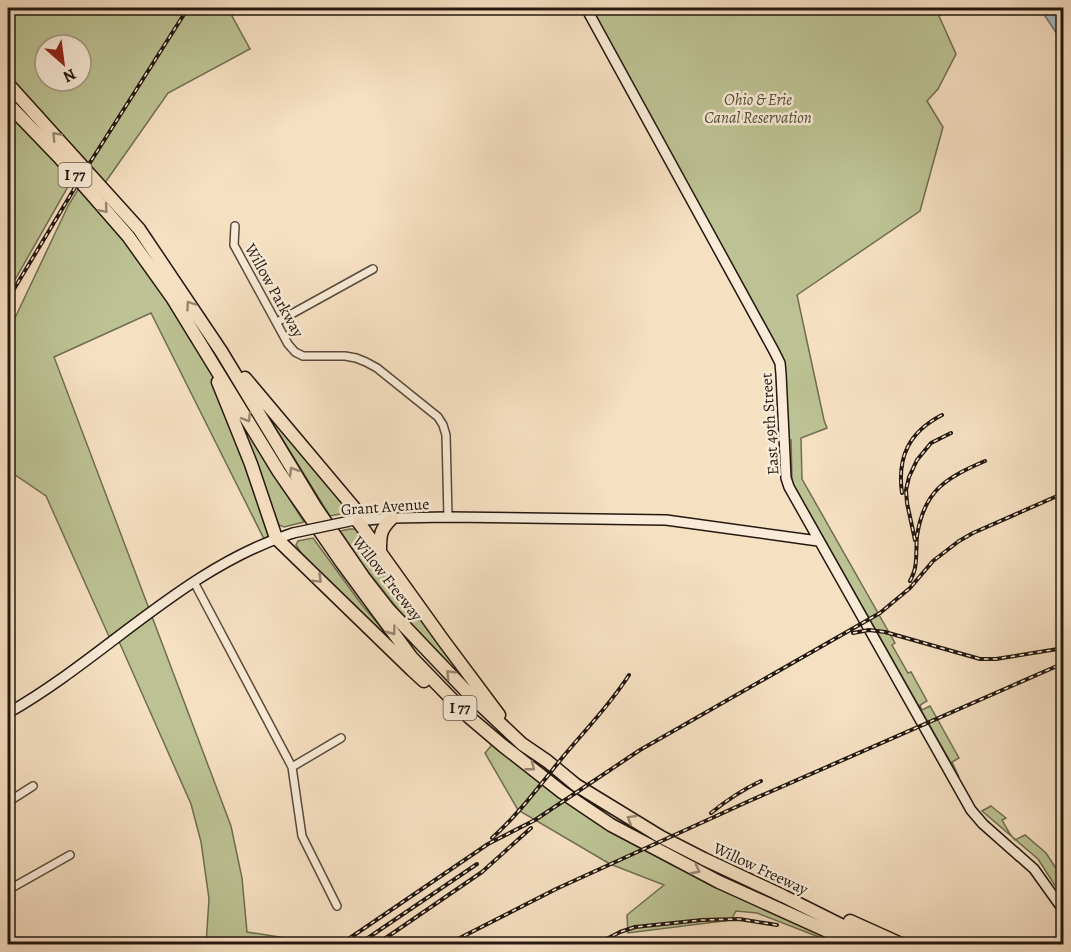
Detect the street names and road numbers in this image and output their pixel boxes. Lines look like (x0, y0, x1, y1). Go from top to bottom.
road number: I 77 (58, 163, 92, 187)
street label: Willow Parkway (239, 239, 309, 342)
street label: East 49th Street (755, 372, 785, 476)
street label: Grant Avenue (340, 493, 430, 521)
street label: Willow Freeway (346, 531, 428, 626)
road number: I 77 (444, 696, 476, 720)
street label: Willow Freeway (709, 837, 812, 901)

